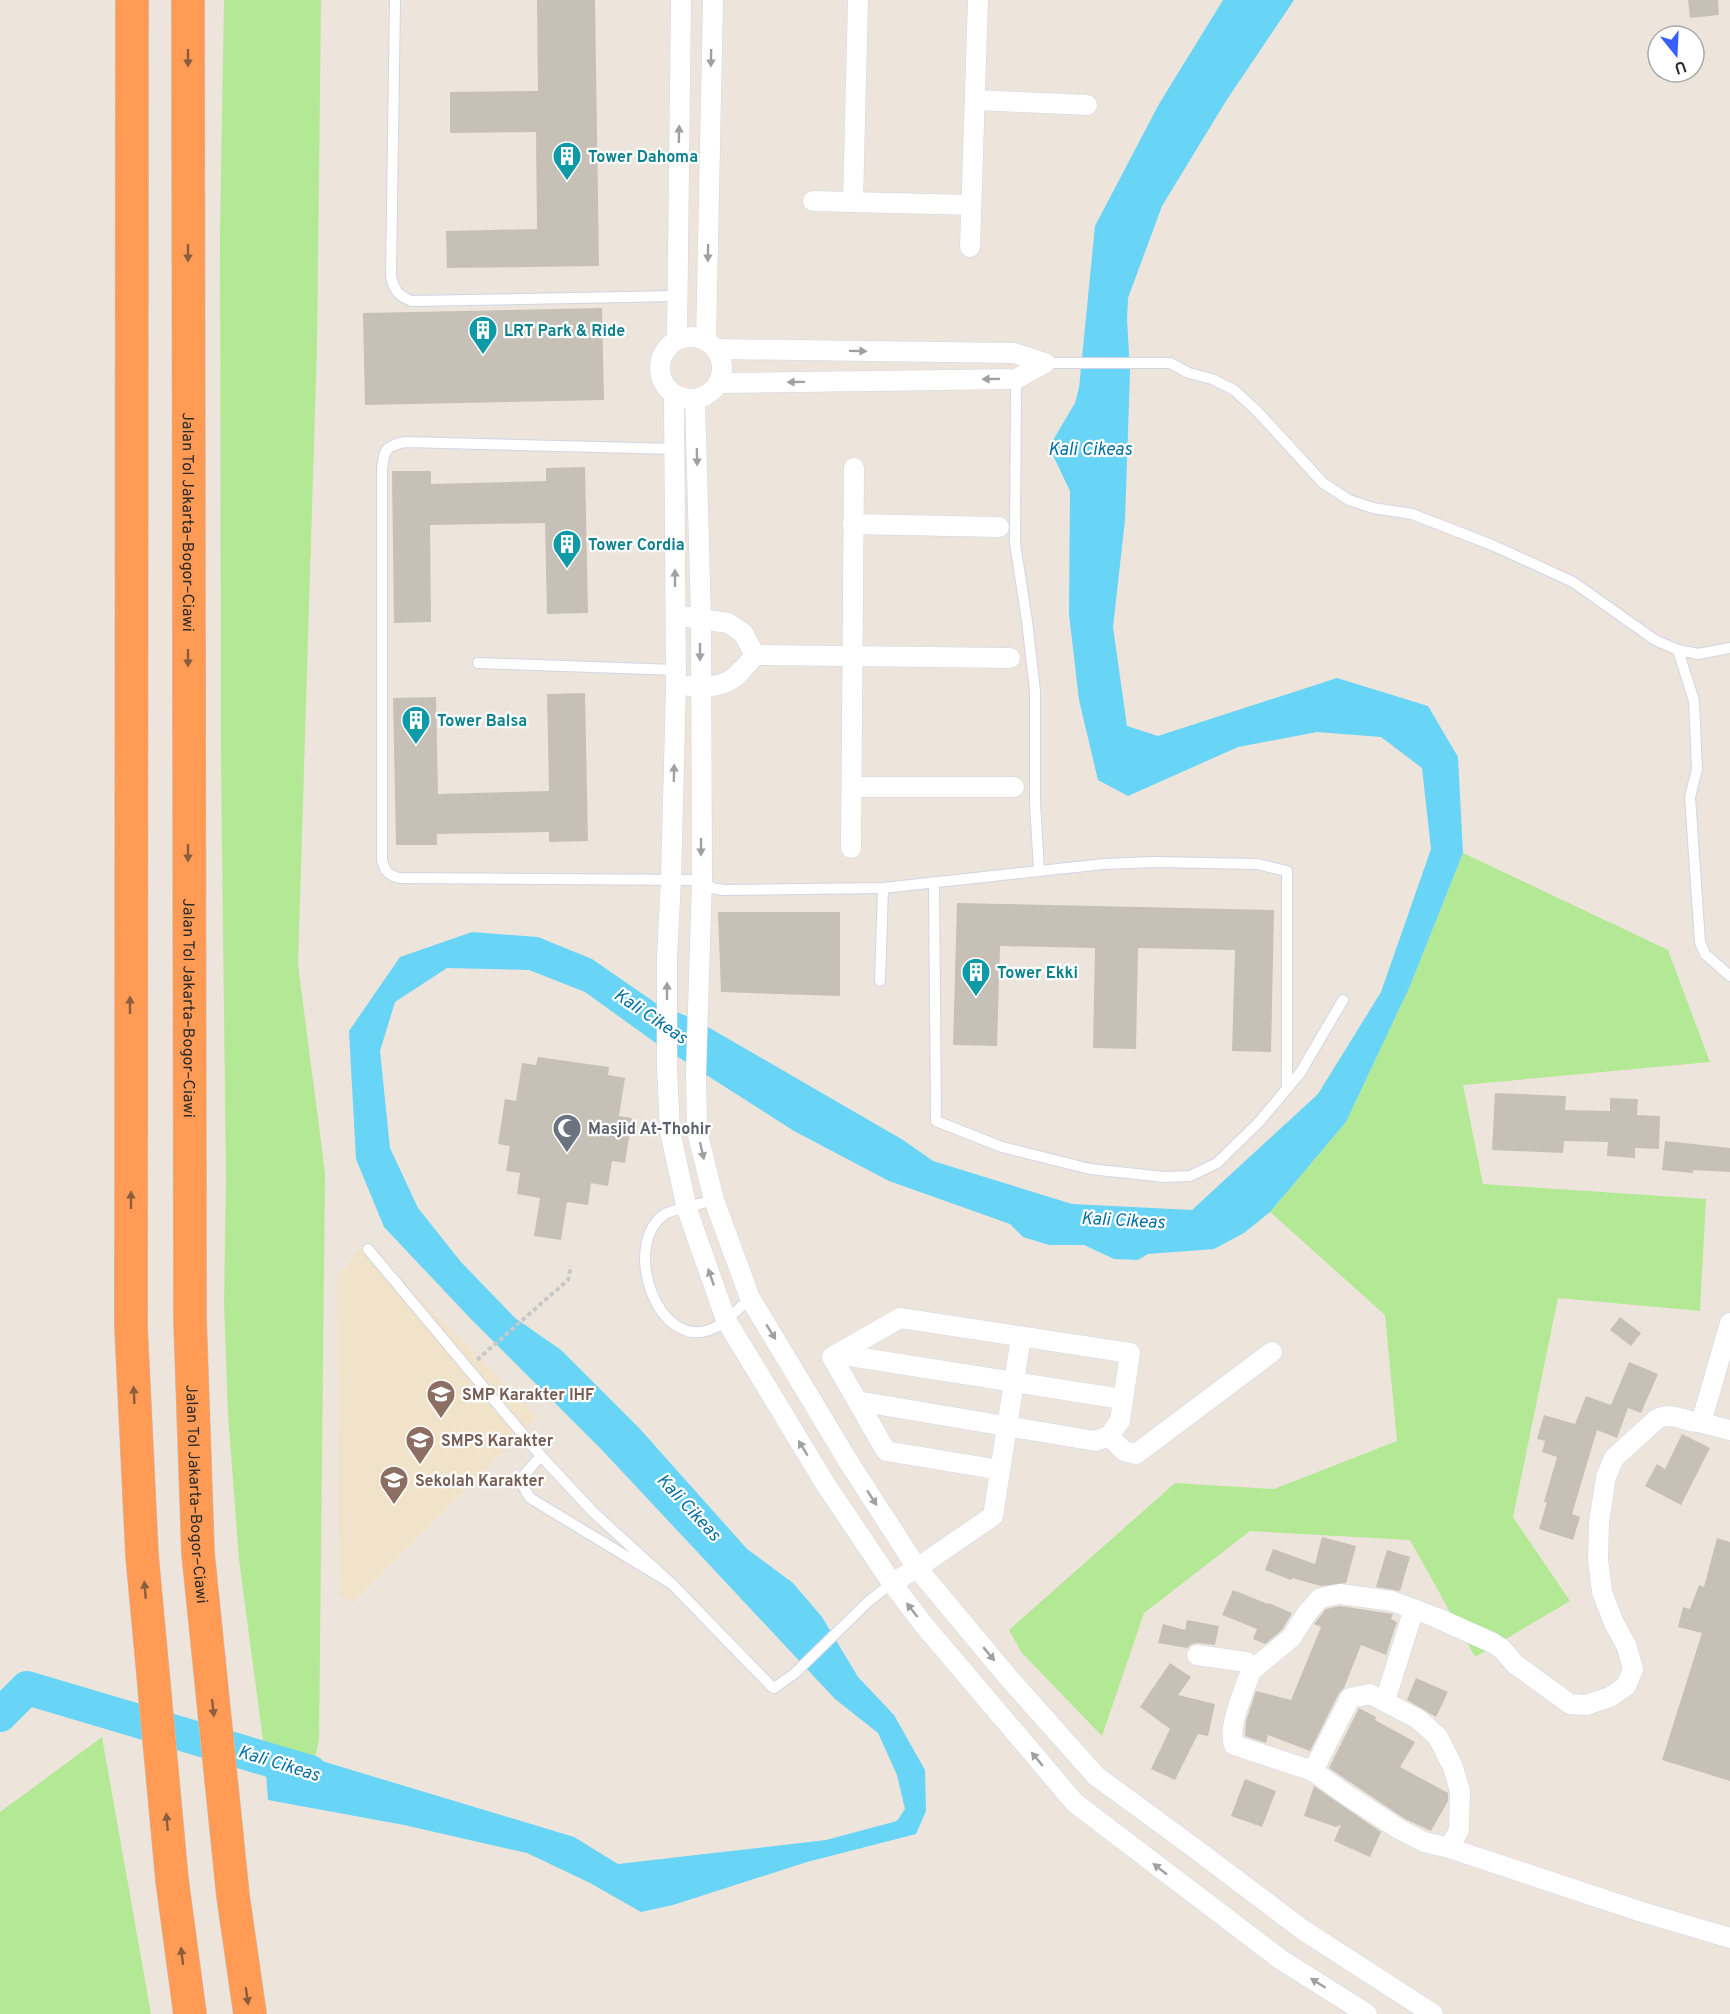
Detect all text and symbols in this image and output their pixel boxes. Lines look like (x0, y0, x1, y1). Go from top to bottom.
north arrow (1646, 24, 1706, 84)
one-way arrow (183, 49, 193, 68)
one-way arrow (707, 49, 716, 68)
text: U (1672, 55, 1689, 78)
one-way arrow (674, 125, 684, 144)
building icon: Tower Dahoma (551, 140, 583, 182)
place label: Tower Dahoma (588, 148, 698, 168)
one-way arrow (183, 244, 193, 263)
one-way arrow (703, 244, 713, 263)
building icon: LRT Park & Ride (467, 314, 499, 356)
place label: LRT Park & Ride (504, 322, 625, 342)
one-way arrow (849, 346, 868, 356)
one-way arrow (982, 375, 1001, 384)
one-way arrow (787, 377, 806, 387)
street label: Jalan Tol Jakarta–Bogor–Ciawi (177, 412, 197, 632)
water label: Kali Cikeas (1048, 439, 1133, 462)
one-way arrow (692, 448, 701, 467)
building icon: Tower Cordia (551, 528, 583, 570)
place label: Tower Cordia (588, 536, 685, 556)
one-way arrow (670, 568, 680, 587)
one-way arrow (696, 643, 705, 662)
one-way arrow (183, 649, 193, 668)
building icon: Tower Balsa (400, 704, 432, 746)
place label: Tower Balsa (437, 712, 527, 732)
one-way arrow (669, 763, 679, 782)
one-way arrow (697, 838, 706, 857)
one-way arrow (183, 844, 193, 863)
street label: Jalan Tol Jakarta–Bogor–Ciawi (177, 898, 198, 1118)
building icon: Tower Ekki (960, 956, 992, 998)
place label: Tower Ekki (997, 964, 1078, 984)
one-way arrow (662, 981, 672, 1000)
water label: Kali Cikeas (609, 984, 692, 1051)
one-way arrow (125, 996, 135, 1015)
mosque icon: Masjid At-Thohir (551, 1112, 583, 1154)
place label: Masjid At-Thohir (588, 1120, 711, 1140)
one-way arrow (697, 1141, 707, 1160)
one-way arrow (126, 1191, 136, 1210)
water label: Kali Cikeas (1080, 1208, 1166, 1235)
one-way arrow (706, 1268, 715, 1286)
one-way arrow (765, 1324, 776, 1340)
school or university icon: SMP Karakter IHF (425, 1378, 457, 1420)
street label: Jalan Tol Jakarta–Bogor–Ciawi (180, 1384, 211, 1605)
one-way arrow (130, 1386, 139, 1405)
place label: SMP Karakter IHF (462, 1386, 594, 1406)
school or university icon: SMPS Karakter (404, 1424, 436, 1466)
place label: SMPS Karakter (441, 1432, 554, 1452)
one-way arrow (798, 1440, 809, 1456)
school or university icon: Sekolah Karakter (378, 1464, 410, 1506)
water label: Kali Cikeas (651, 1469, 726, 1547)
place label: Sekolah Karakter (415, 1472, 544, 1492)
one-way arrow (866, 1490, 878, 1506)
one-way arrow (140, 1580, 150, 1599)
one-way arrow (906, 1602, 918, 1617)
one-way arrow (982, 1646, 995, 1662)
one-way arrow (208, 1699, 217, 1718)
water label: Kali Cikeas (235, 1741, 323, 1788)
one-way arrow (1031, 1751, 1044, 1767)
one-way arrow (162, 1812, 172, 1831)
one-way arrow (1152, 1863, 1167, 1875)
one-way arrow (177, 1946, 187, 1965)
one-way arrow (1310, 1977, 1326, 1988)
one-way arrow (243, 1986, 252, 2005)

